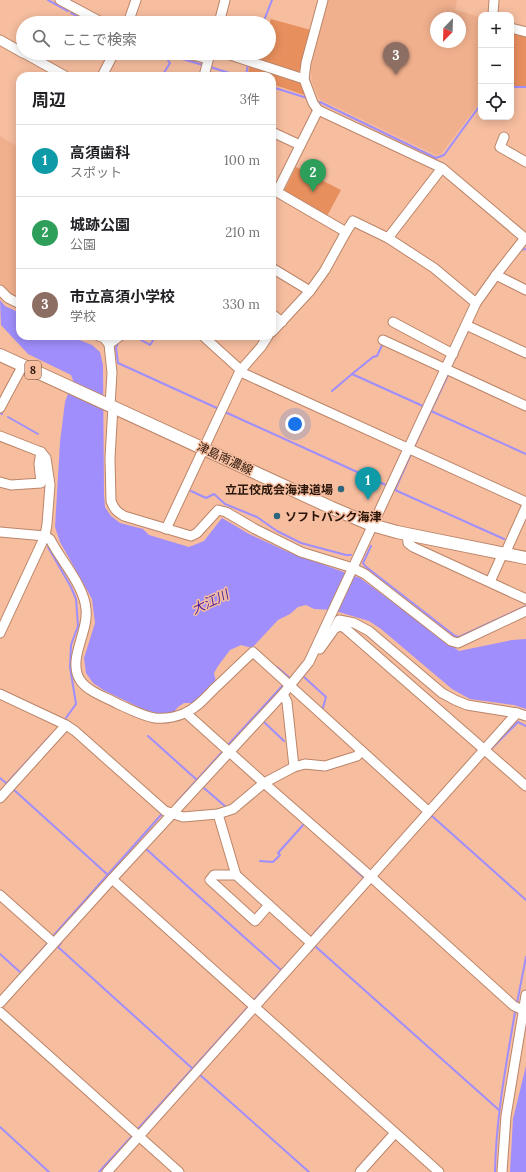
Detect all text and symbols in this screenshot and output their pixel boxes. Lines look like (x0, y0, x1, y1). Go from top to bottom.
north arrow (430, 12, 466, 48)
map controls (478, 12, 514, 120)
button: + (478, 12, 514, 48)
search box (16, 16, 276, 60)
icon: search (30, 27, 52, 49)
text: ここで検索 (62, 30, 137, 49)
pin: 3 (383, 42, 409, 75)
button: − (478, 48, 514, 84)
button: locate (478, 84, 514, 120)
text: 周辺 (32, 89, 66, 111)
text: 3件 (240, 91, 260, 108)
text: 高須歯科 (70, 143, 130, 162)
text: 1 (42, 152, 48, 169)
text: 100 m (224, 152, 260, 169)
pin: 2 (300, 159, 326, 192)
text: スポット (70, 164, 122, 181)
text: 城跡公園 (70, 215, 130, 234)
text: 2 (42, 224, 48, 241)
text: 210 m (225, 224, 260, 241)
text: 公園 (70, 236, 96, 253)
text: 市立高須小学校 (70, 287, 175, 306)
text: 3 (41, 296, 49, 313)
text: 330 m (222, 296, 260, 313)
text: 学校 (70, 308, 96, 325)
road number: 8 (25, 361, 41, 379)
your location (285, 414, 305, 434)
street label: 津島南濃線 (195, 439, 255, 477)
pin: 1 (355, 467, 381, 500)
place label: 立正佼成会海津道場 (225, 482, 333, 497)
marker: 立正佼成会海津道場 (336, 484, 346, 494)
place label: ソフトバンク海津 (285, 509, 382, 524)
marker: ソフトバンク海津 (272, 511, 282, 521)
water label: 大江川 (189, 585, 233, 618)

